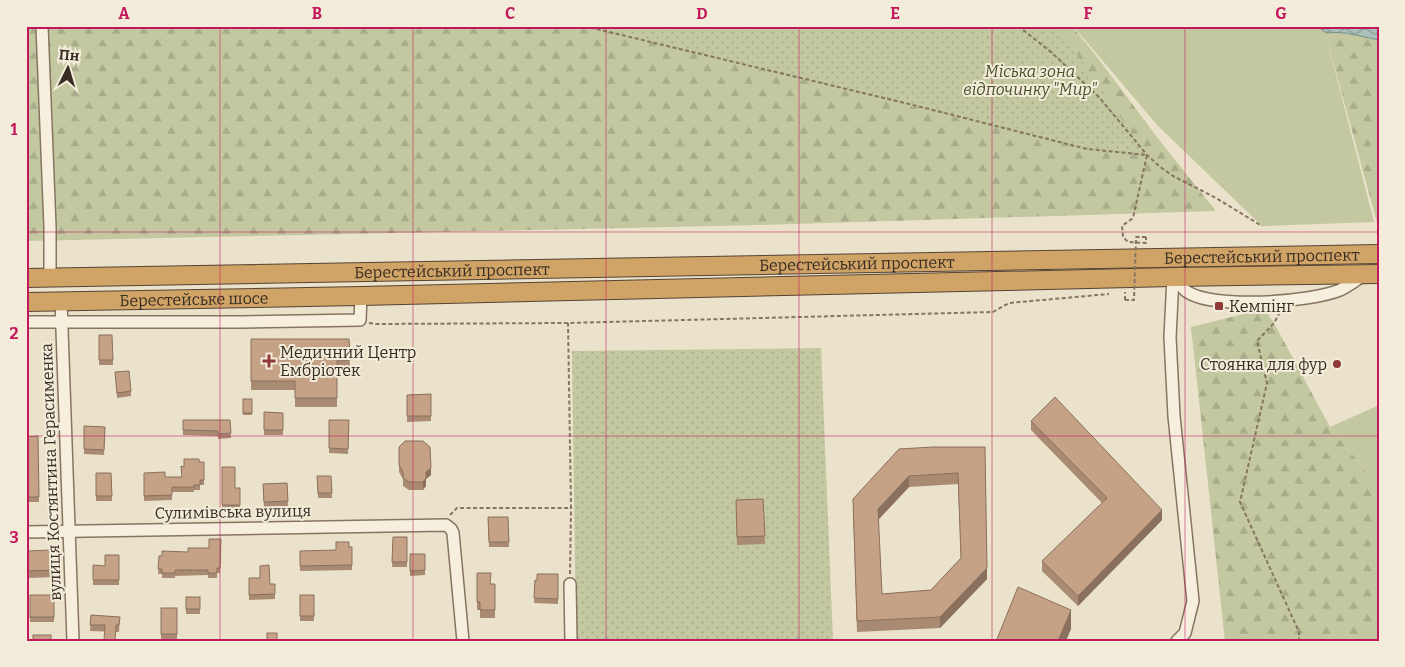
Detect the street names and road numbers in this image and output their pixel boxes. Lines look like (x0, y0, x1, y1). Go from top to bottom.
street label: Берестейський проспект (1164, 245, 1360, 267)
street label: Берестейський проспект (759, 252, 955, 274)
street label: Берестейський проспект (354, 259, 550, 282)
street label: Берестейське шосе (119, 288, 269, 310)
street label: вулиця Костянтина Герасименка (37, 343, 65, 601)
street label: Сулимівська вулиця (155, 501, 312, 523)

